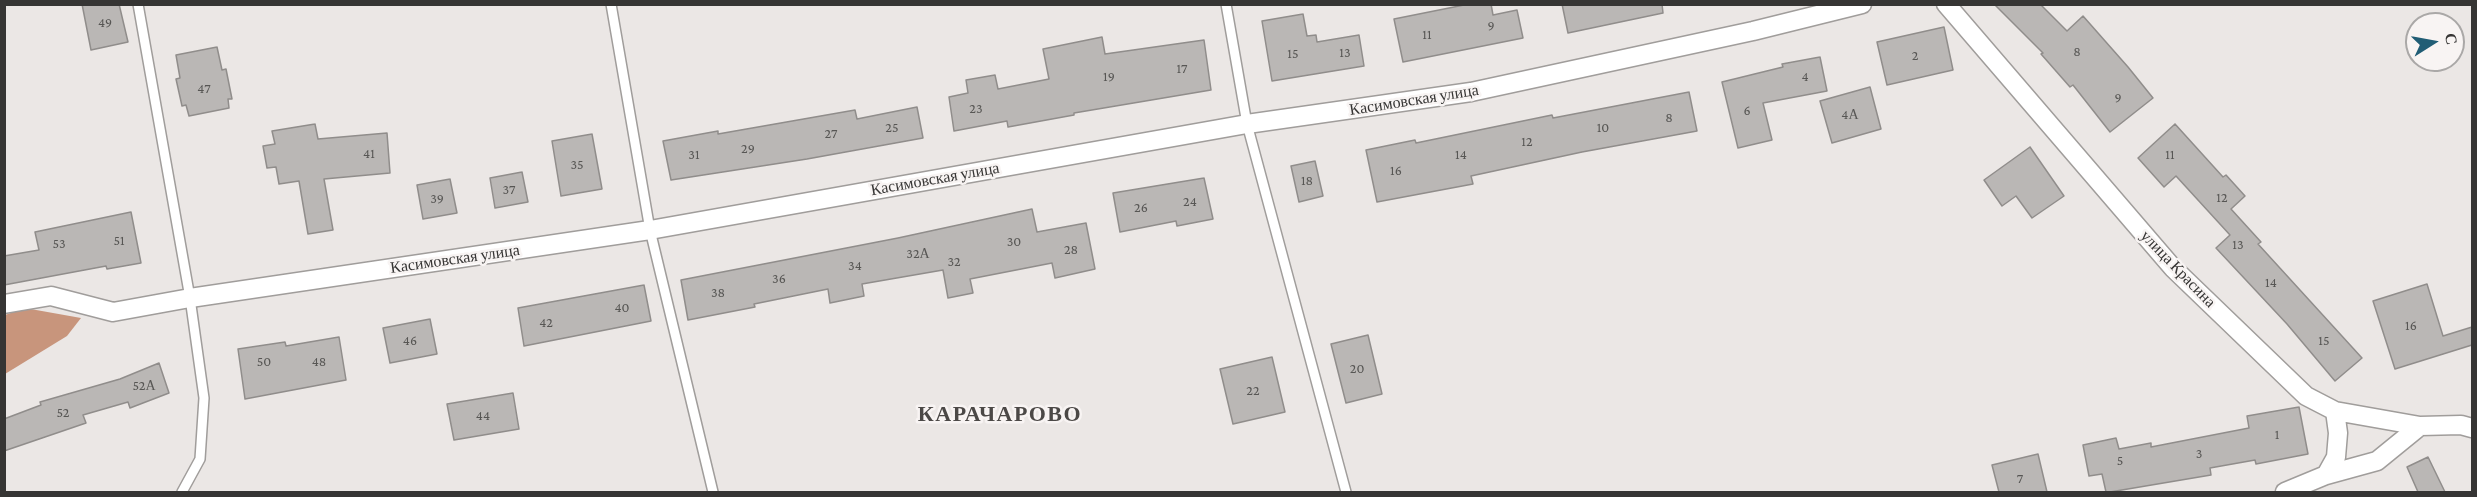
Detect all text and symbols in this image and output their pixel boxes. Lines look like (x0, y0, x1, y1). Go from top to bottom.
north arrow (2405, 12, 2465, 72)
house number: 49 (98, 15, 112, 31)
house number: 9 (1487, 18, 1495, 34)
house number: 11 (1422, 27, 1432, 43)
text: С (2442, 32, 2461, 46)
house number: 8 (2073, 44, 2081, 60)
house number: 13 (1339, 45, 1351, 61)
house number: 15 (1287, 46, 1299, 62)
house number: 2 (1912, 48, 1918, 64)
house number: 17 (1176, 61, 1188, 77)
house number: 19 (1103, 69, 1115, 85)
house number: 4 (1801, 69, 1809, 85)
street label: Касимовская улица (1348, 80, 1480, 120)
house number: 47 (197, 81, 211, 97)
house number: 9 (2114, 90, 2122, 106)
house number: 23 (969, 101, 983, 117)
house number: 6 (1743, 103, 1751, 119)
house number: 4А (1841, 107, 1859, 123)
house number: 8 (1665, 110, 1673, 126)
house number: 25 (885, 120, 899, 136)
house number: 10 (1597, 120, 1609, 136)
house number: 27 (825, 126, 837, 142)
house number: 12 (1521, 134, 1533, 150)
house number: 29 (741, 141, 755, 157)
house number: 41 (363, 146, 375, 162)
house number: 31 (688, 147, 700, 163)
house number: 14 (1455, 147, 1467, 163)
house number: 11 (2165, 147, 2175, 163)
house number: 35 (570, 157, 584, 173)
street label: Касимовская улица (869, 158, 1001, 200)
house number: 16 (1390, 163, 1402, 179)
house number: 18 (1301, 173, 1313, 189)
house number: 37 (503, 182, 515, 198)
house number: 12 (2216, 190, 2228, 206)
house number: 39 (430, 191, 444, 207)
house number: 24 (1183, 194, 1197, 210)
house number: 26 (1134, 200, 1148, 216)
street label: улица Красина (2136, 227, 2220, 311)
house number: 51 (113, 233, 125, 249)
house number: 30 (1007, 234, 1021, 250)
house number: 53 (52, 236, 66, 252)
house number: 13 (2232, 237, 2244, 253)
street label: Касимовская улица (389, 240, 521, 278)
house number: 28 (1064, 242, 1078, 258)
house number: 32А (906, 246, 930, 262)
house number: 32 (947, 254, 961, 270)
house number: 34 (848, 258, 862, 274)
house number: 36 (772, 271, 786, 287)
house number: 14 (2265, 275, 2277, 291)
house number: 38 (711, 285, 725, 301)
house number: 40 (614, 300, 630, 316)
house number: 42 (539, 315, 553, 331)
house number: 16 (2405, 318, 2417, 334)
house number: 46 (403, 333, 417, 349)
house number: 15 (2318, 333, 2330, 349)
house number: 50 (257, 354, 271, 370)
house number: 48 (312, 354, 326, 370)
house number: 20 (1350, 361, 1364, 377)
house number: 52А (132, 378, 156, 394)
house number: 22 (1246, 383, 1260, 399)
district label: КАРАЧАРОВО (918, 401, 1082, 427)
house number: 52 (57, 405, 69, 421)
house number: 44 (476, 408, 490, 424)
house number: 1 (2275, 427, 2279, 443)
house number: 3 (2196, 446, 2202, 462)
house number: 5 (2117, 453, 2123, 469)
house number: 7 (2017, 471, 2023, 487)

